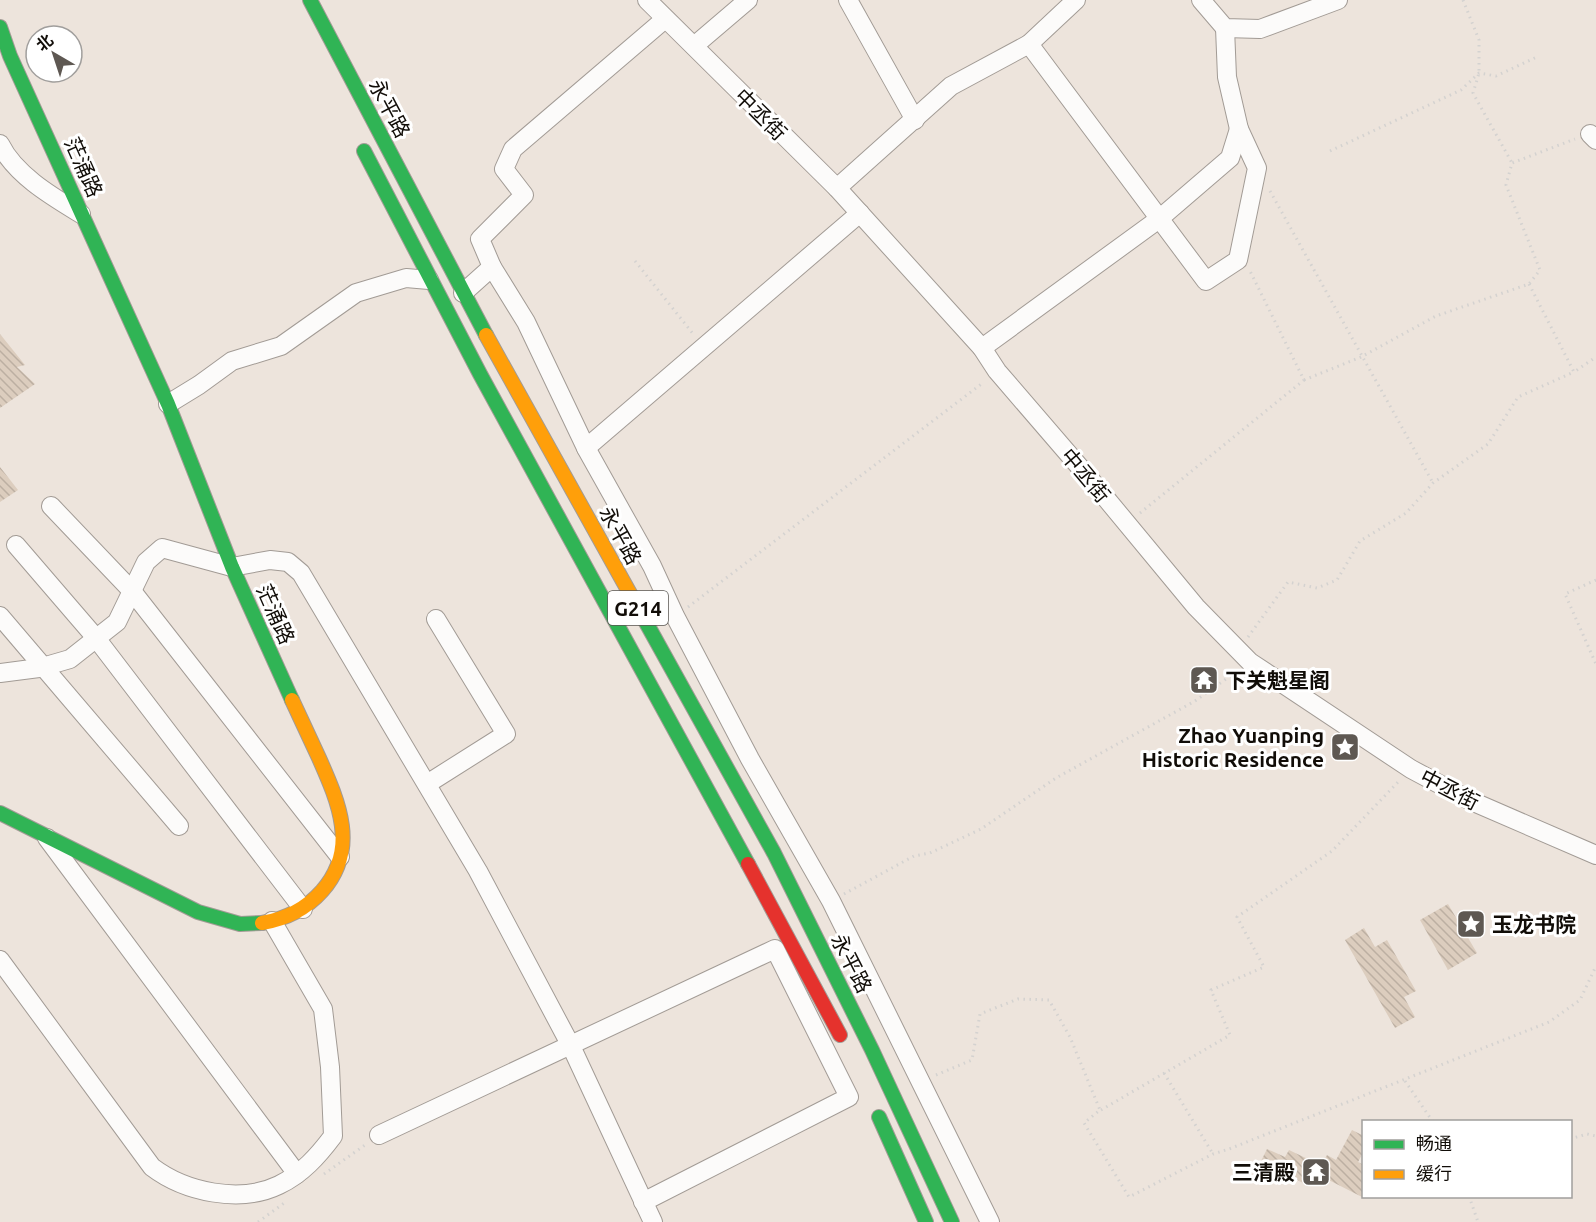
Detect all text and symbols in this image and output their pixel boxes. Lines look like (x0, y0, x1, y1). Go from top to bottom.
north arrow (24, 24, 84, 84)
text: 北 (33, 30, 56, 54)
street label: 永平路 (365, 75, 415, 141)
street label: 中丞街 (730, 83, 792, 145)
street label: 茫涌路 (60, 133, 108, 201)
street label: 中丞街 (1057, 443, 1115, 507)
street label: 永平路 (595, 502, 647, 568)
street label: 茫涌路 (252, 580, 300, 648)
road number: G214 (608, 591, 668, 625)
temple icon: 下关魁星阁 (1188, 664, 1220, 696)
place label: 下关魁星阁 (1225, 668, 1330, 692)
place label: Zhao Yuanping Historic Residence (1142, 723, 1324, 771)
place icon: Zhao Yuanping Historic Residence (1329, 731, 1361, 763)
street label: 中丞街 (1416, 764, 1484, 814)
place icon: 玉龙书院 (1455, 908, 1487, 940)
place label: 玉龙书院 (1492, 912, 1576, 936)
street label: 永平路 (827, 929, 877, 997)
legend (1362, 1120, 1572, 1198)
text: 畅通 (1416, 1133, 1452, 1153)
temple icon: 三清殿 (1300, 1156, 1332, 1188)
place label: 三清殿 (1232, 1160, 1295, 1184)
text: 缓行 (1416, 1163, 1452, 1183)

